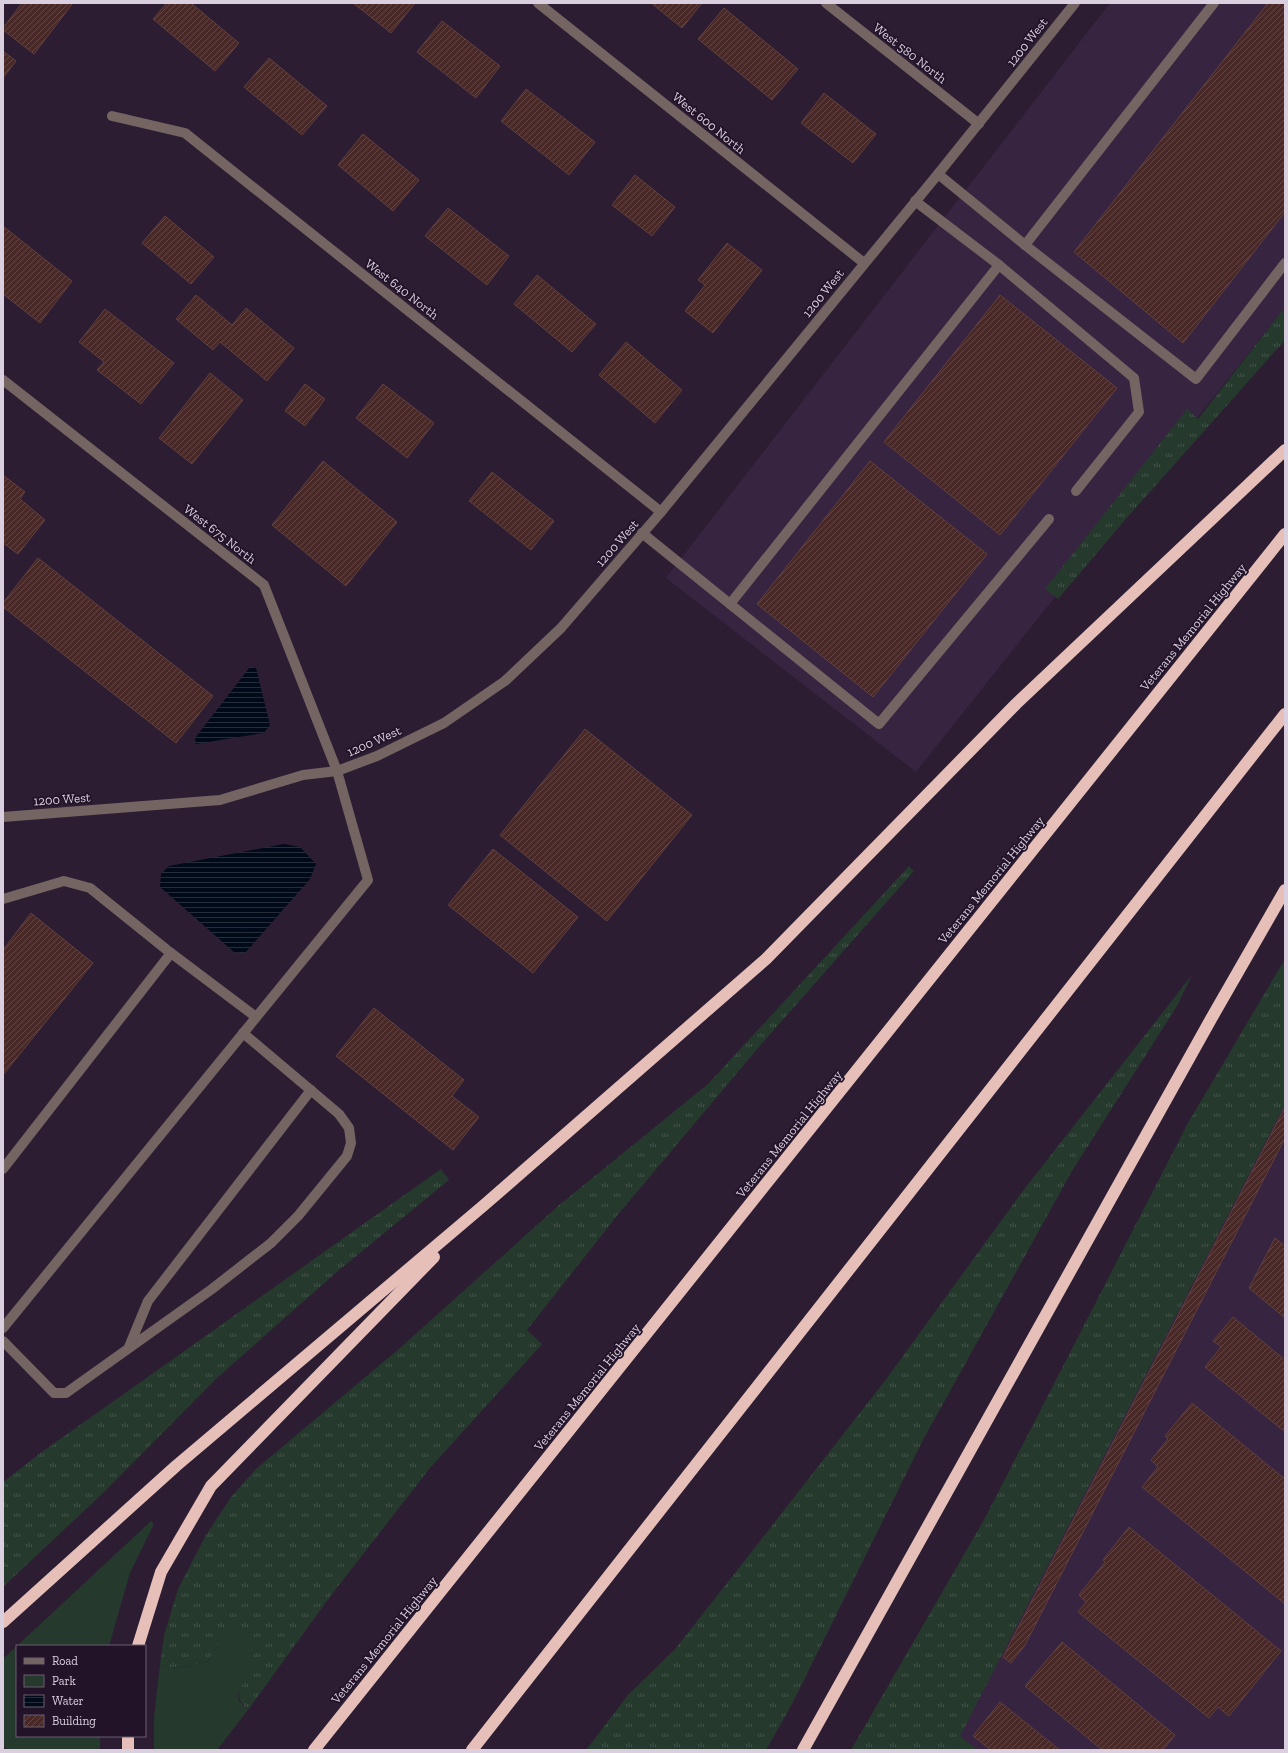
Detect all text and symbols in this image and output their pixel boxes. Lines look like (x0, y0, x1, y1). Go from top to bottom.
street label: 1200 West (1003, 15, 1051, 69)
street label: West 580 North (870, 20, 950, 87)
street label: West 600 North (670, 89, 749, 157)
street label: West 640 North (362, 256, 442, 323)
street label: 1200 West (799, 266, 847, 320)
street label: West 675 North (181, 501, 260, 567)
street label: 1200 West (593, 516, 642, 570)
street label: Veterans Memorial Highway (1136, 560, 1249, 695)
street label: 1200 West (345, 722, 403, 760)
street label: 1200 West (33, 790, 91, 808)
street label: Veterans Memorial Highway (934, 813, 1047, 948)
street label: Veterans Memorial Highway (732, 1067, 845, 1202)
street label: Veterans Memorial Highway (530, 1320, 643, 1455)
street label: Veterans Memorial Highway (327, 1573, 440, 1708)
legend (16, 1645, 146, 1737)
text: Road (52, 1654, 78, 1668)
text: Park (52, 1674, 77, 1688)
text: Water (52, 1694, 84, 1708)
text: Building (52, 1714, 96, 1728)

